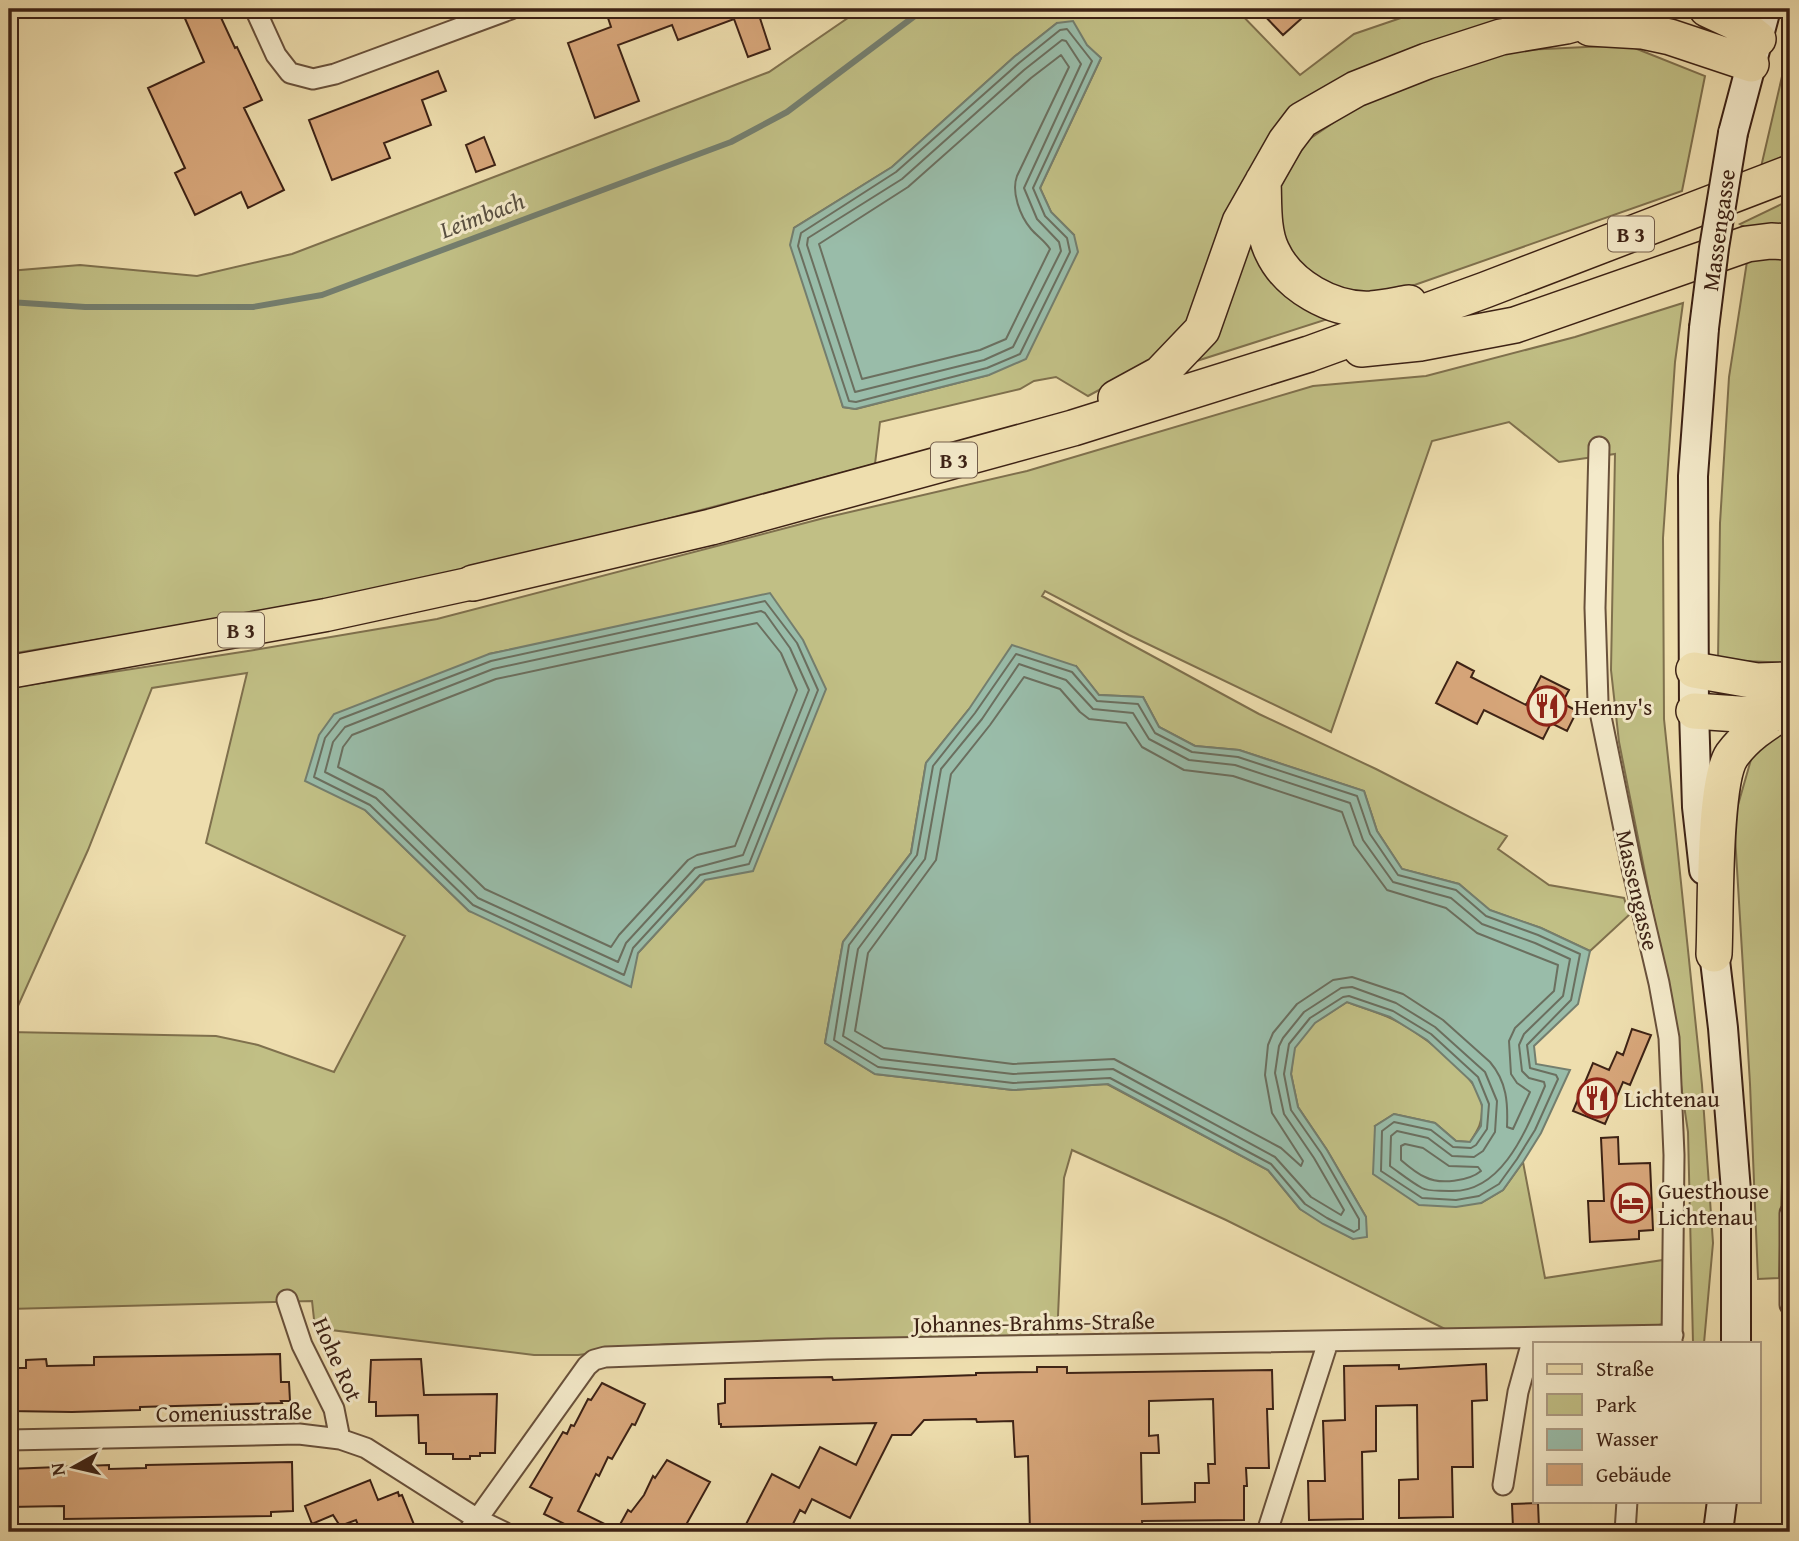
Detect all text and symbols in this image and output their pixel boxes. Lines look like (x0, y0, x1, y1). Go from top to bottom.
street label: Massengasse (1693, 167, 1743, 293)
water label: Leimbach (434, 183, 530, 248)
road number: B 3 (1608, 216, 1654, 252)
road number: B 3 (931, 442, 977, 477)
road number: B 3 (218, 612, 264, 648)
restaurant icon: Henny's (1526, 685, 1568, 727)
place label: Henny's (1574, 690, 1652, 723)
street label: Massengasse (1608, 826, 1668, 954)
restaurant icon: Lichtenau (1576, 1077, 1618, 1119)
place label: Lichtenau (1624, 1082, 1720, 1115)
place label: Guesthouse Lichtenau (1658, 1174, 1769, 1233)
hotel icon: Guesthouse Lichtenau (1610, 1182, 1652, 1224)
street label: Johannes-Brahms-Straße (910, 1303, 1155, 1341)
street label: Hohe Rot (305, 1312, 371, 1406)
legend (1533, 1342, 1760, 1502)
text: Straße (1596, 1353, 1654, 1384)
text: Park (1596, 1389, 1637, 1420)
street label: Comeniusstraße (156, 1394, 312, 1430)
text: Wasser (1596, 1423, 1658, 1454)
north arrow (38, 1432, 108, 1502)
text: Gebäude (1596, 1459, 1672, 1490)
text: N (42, 1461, 72, 1478)

